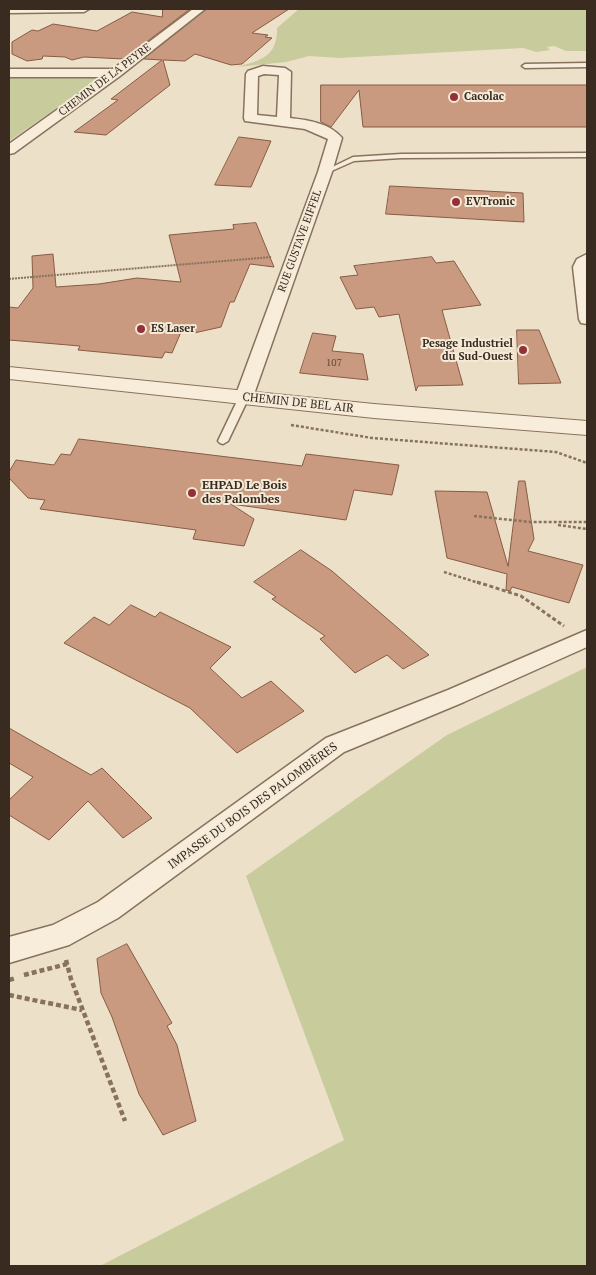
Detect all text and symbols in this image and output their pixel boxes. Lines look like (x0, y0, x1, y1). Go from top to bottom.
street label: CHEMIN DE LA PEYRE (56, 41, 154, 119)
place label: Cacolac (464, 90, 504, 104)
marker: Cacolac (448, 91, 460, 103)
street label: RUE GUSTAVE EIFFEL (275, 188, 325, 294)
place label: EVTronic (466, 195, 515, 209)
marker: EVTronic (450, 196, 462, 208)
place label: ES Laser (151, 322, 195, 336)
marker: ES Laser (135, 323, 147, 335)
place label: Pesage Industriel du Sud-Ouest (422, 337, 513, 363)
marker: Pesage Industriel du Sud-Ouest (517, 344, 529, 356)
house number: 107 (326, 357, 342, 369)
street label: CHEMIN DE BEL AIR (242, 390, 354, 416)
place label: EHPAD Le Bois des Palombes (202, 479, 287, 507)
marker: EHPAD Le Bois des Palombes (186, 487, 198, 499)
street label: IMPASSE DU BOIS DES PALOMBIÈRES (166, 740, 340, 872)

